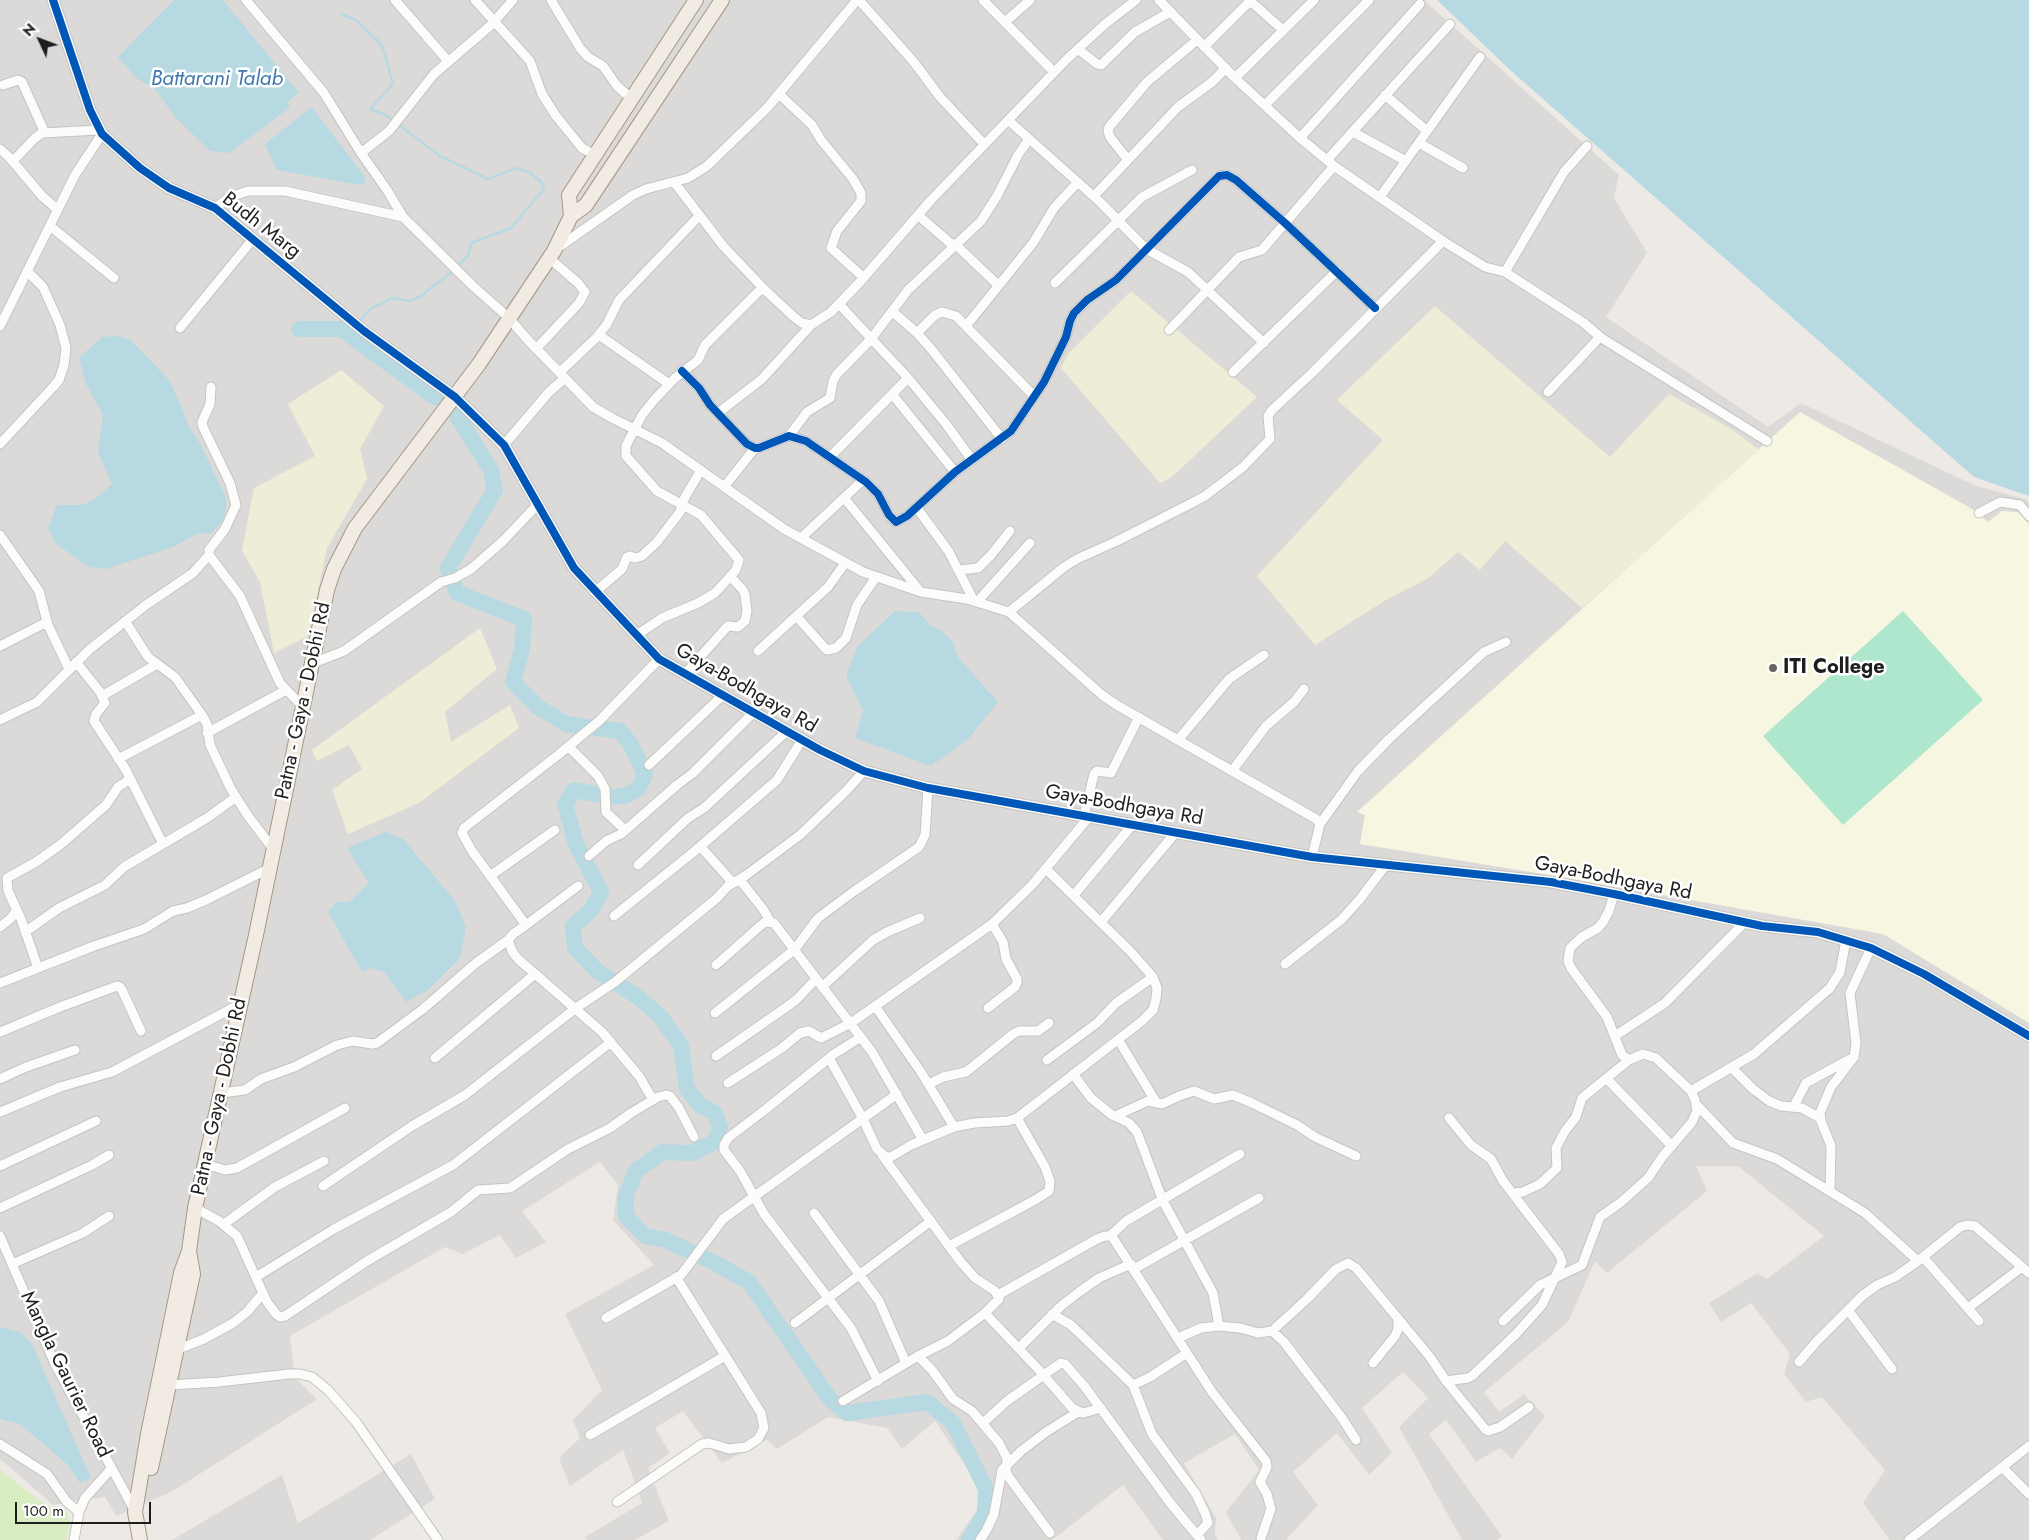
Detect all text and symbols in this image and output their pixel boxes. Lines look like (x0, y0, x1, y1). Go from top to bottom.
north arrow (15, 15, 65, 65)
text: N (18, 19, 40, 41)
water label: Battarani Talab (151, 67, 283, 93)
street label: Budh Marg (217, 188, 305, 264)
street label: Patna - Gaya - Dobhi Rd (271, 600, 337, 802)
street label: Gaya-Bodhgaya Rd (671, 639, 821, 739)
place label: ITI College (1783, 656, 1885, 680)
marker: ITI College (1767, 662, 1779, 674)
street label: Gaya-Bodhgaya Rd (1043, 780, 1205, 832)
street label: Gaya-Bodhgaya Rd (1532, 852, 1694, 906)
street label: Patna - Gaya - Dobhi Rd (187, 996, 253, 1198)
street label: Mangla Gaurier Road (14, 1288, 116, 1462)
scale bar (18, 1492, 154, 1524)
text: 100 m (23, 1500, 64, 1522)

